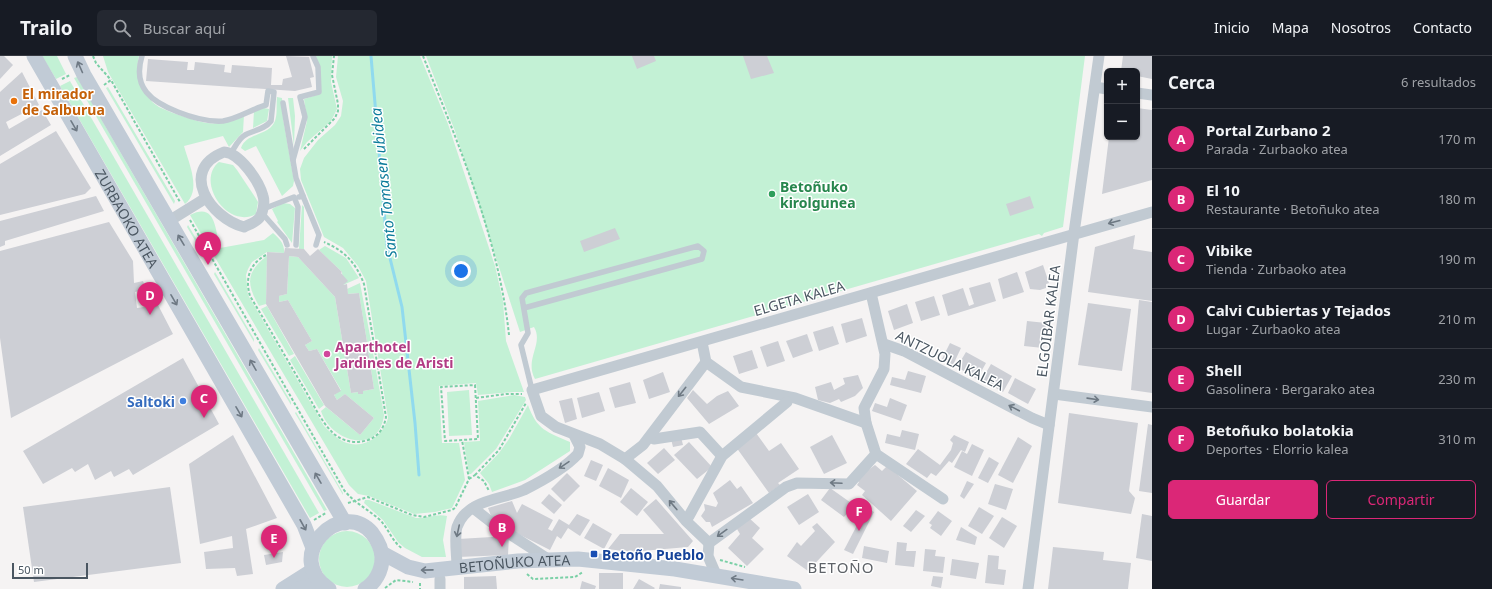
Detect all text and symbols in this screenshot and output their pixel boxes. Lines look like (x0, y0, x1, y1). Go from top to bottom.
search box (97, 10, 377, 46)
text: Trailo (20, 15, 73, 41)
icon: search (111, 17, 133, 39)
text: Buscar aquí (143, 18, 225, 38)
text: Inicio (1214, 18, 1250, 37)
text: Mapa (1272, 18, 1309, 37)
text: Nosotros (1331, 18, 1391, 37)
text: Contacto (1413, 18, 1472, 37)
one-way arrow (76, 62, 83, 74)
map controls (1104, 68, 1140, 140)
button: + (1104, 68, 1140, 104)
text: Cerca (1168, 71, 1215, 94)
text: 6 resultados (1401, 73, 1476, 91)
place label: El mirador de Salburua (22, 84, 105, 119)
marker: El mirador de Salburua (9, 96, 19, 106)
button: − (1104, 104, 1140, 140)
water label: Santo Tomasen ubidea (365, 106, 401, 259)
one-way arrow (70, 120, 78, 132)
text: Portal Zurbano 2 (1206, 120, 1330, 140)
text: A (1177, 130, 1186, 148)
text: 170 m (1438, 130, 1476, 148)
text: Parada · Zurbaoko atea (1206, 140, 1348, 158)
street label: ZURBAOKO ATEA (91, 165, 163, 271)
place label: Betoñuko kirolgunea (780, 177, 856, 212)
text: El 10 (1206, 180, 1240, 200)
marker: Betoñuko kirolgunea (767, 189, 777, 199)
text: B (1177, 190, 1185, 208)
text: 180 m (1438, 190, 1476, 208)
text: Restaurante · Betoñuko atea (1206, 200, 1380, 218)
one-way arrow (1108, 219, 1121, 226)
pin: A (195, 232, 221, 265)
one-way arrow (176, 234, 184, 246)
text: Vibike (1206, 240, 1252, 260)
text: C (1177, 250, 1185, 268)
text: 190 m (1438, 250, 1476, 268)
text: Tienda · Zurbaoko atea (1206, 260, 1346, 278)
your location (451, 261, 471, 281)
street label: ELGOIBAR KALEA (1032, 264, 1064, 378)
street label: ELGETA KALEA (751, 276, 847, 320)
pin: D (137, 282, 163, 315)
one-way arrow (170, 294, 178, 306)
text: Calvi Cubiertas y Tejados (1206, 300, 1391, 320)
text: D (1176, 310, 1186, 328)
text: 210 m (1438, 310, 1476, 328)
text: Lugar · Zurbaoko atea (1206, 320, 1341, 338)
street label: ANTZUOLA KALEA (893, 326, 1007, 394)
place label: Aparthotel Jardines de Aristi (333, 337, 453, 372)
marker: Aparthotel Jardines de Aristi (322, 349, 332, 359)
one-way arrow (248, 359, 256, 371)
text: Shell (1206, 360, 1242, 380)
text: E (1177, 370, 1185, 388)
text: 230 m (1438, 370, 1476, 388)
text: Gasolinera · Bergarako atea (1206, 380, 1375, 398)
pin: C (191, 385, 217, 418)
one-way arrow (678, 387, 686, 398)
place label: Saltoki (127, 392, 175, 411)
one-way arrow (1086, 395, 1099, 403)
marker: Saltoki (178, 396, 188, 406)
one-way arrow (1008, 404, 1020, 412)
one-way arrow (235, 406, 243, 418)
text: Betoñuko bolatokia (1206, 420, 1354, 440)
text: F (1177, 430, 1185, 448)
text: 310 m (1438, 430, 1476, 448)
text: Deportes · Elorrio kalea (1206, 440, 1349, 458)
one-way arrow (558, 462, 570, 470)
one-way arrow (313, 472, 321, 484)
one-way arrow (830, 480, 843, 487)
button: Guardar (1168, 480, 1318, 519)
button: Compartir (1326, 480, 1476, 519)
pin: F (846, 498, 872, 531)
one-way arrow (668, 499, 677, 510)
pin: B (489, 514, 515, 547)
one-way arrow (300, 519, 308, 531)
one-way arrow (453, 524, 461, 537)
pin: E (261, 525, 287, 558)
one-way arrow (717, 529, 728, 537)
place label: Betoño Pueblo (602, 545, 704, 564)
marker: Betoño Pueblo (589, 549, 599, 559)
street label: BETOÑUKO ATEA (458, 550, 571, 577)
district label: BETOÑO (808, 557, 874, 577)
scale bar (12, 561, 88, 580)
text: 50 m (18, 562, 44, 577)
one-way arrow (421, 567, 434, 574)
one-way arrow (731, 575, 744, 583)

